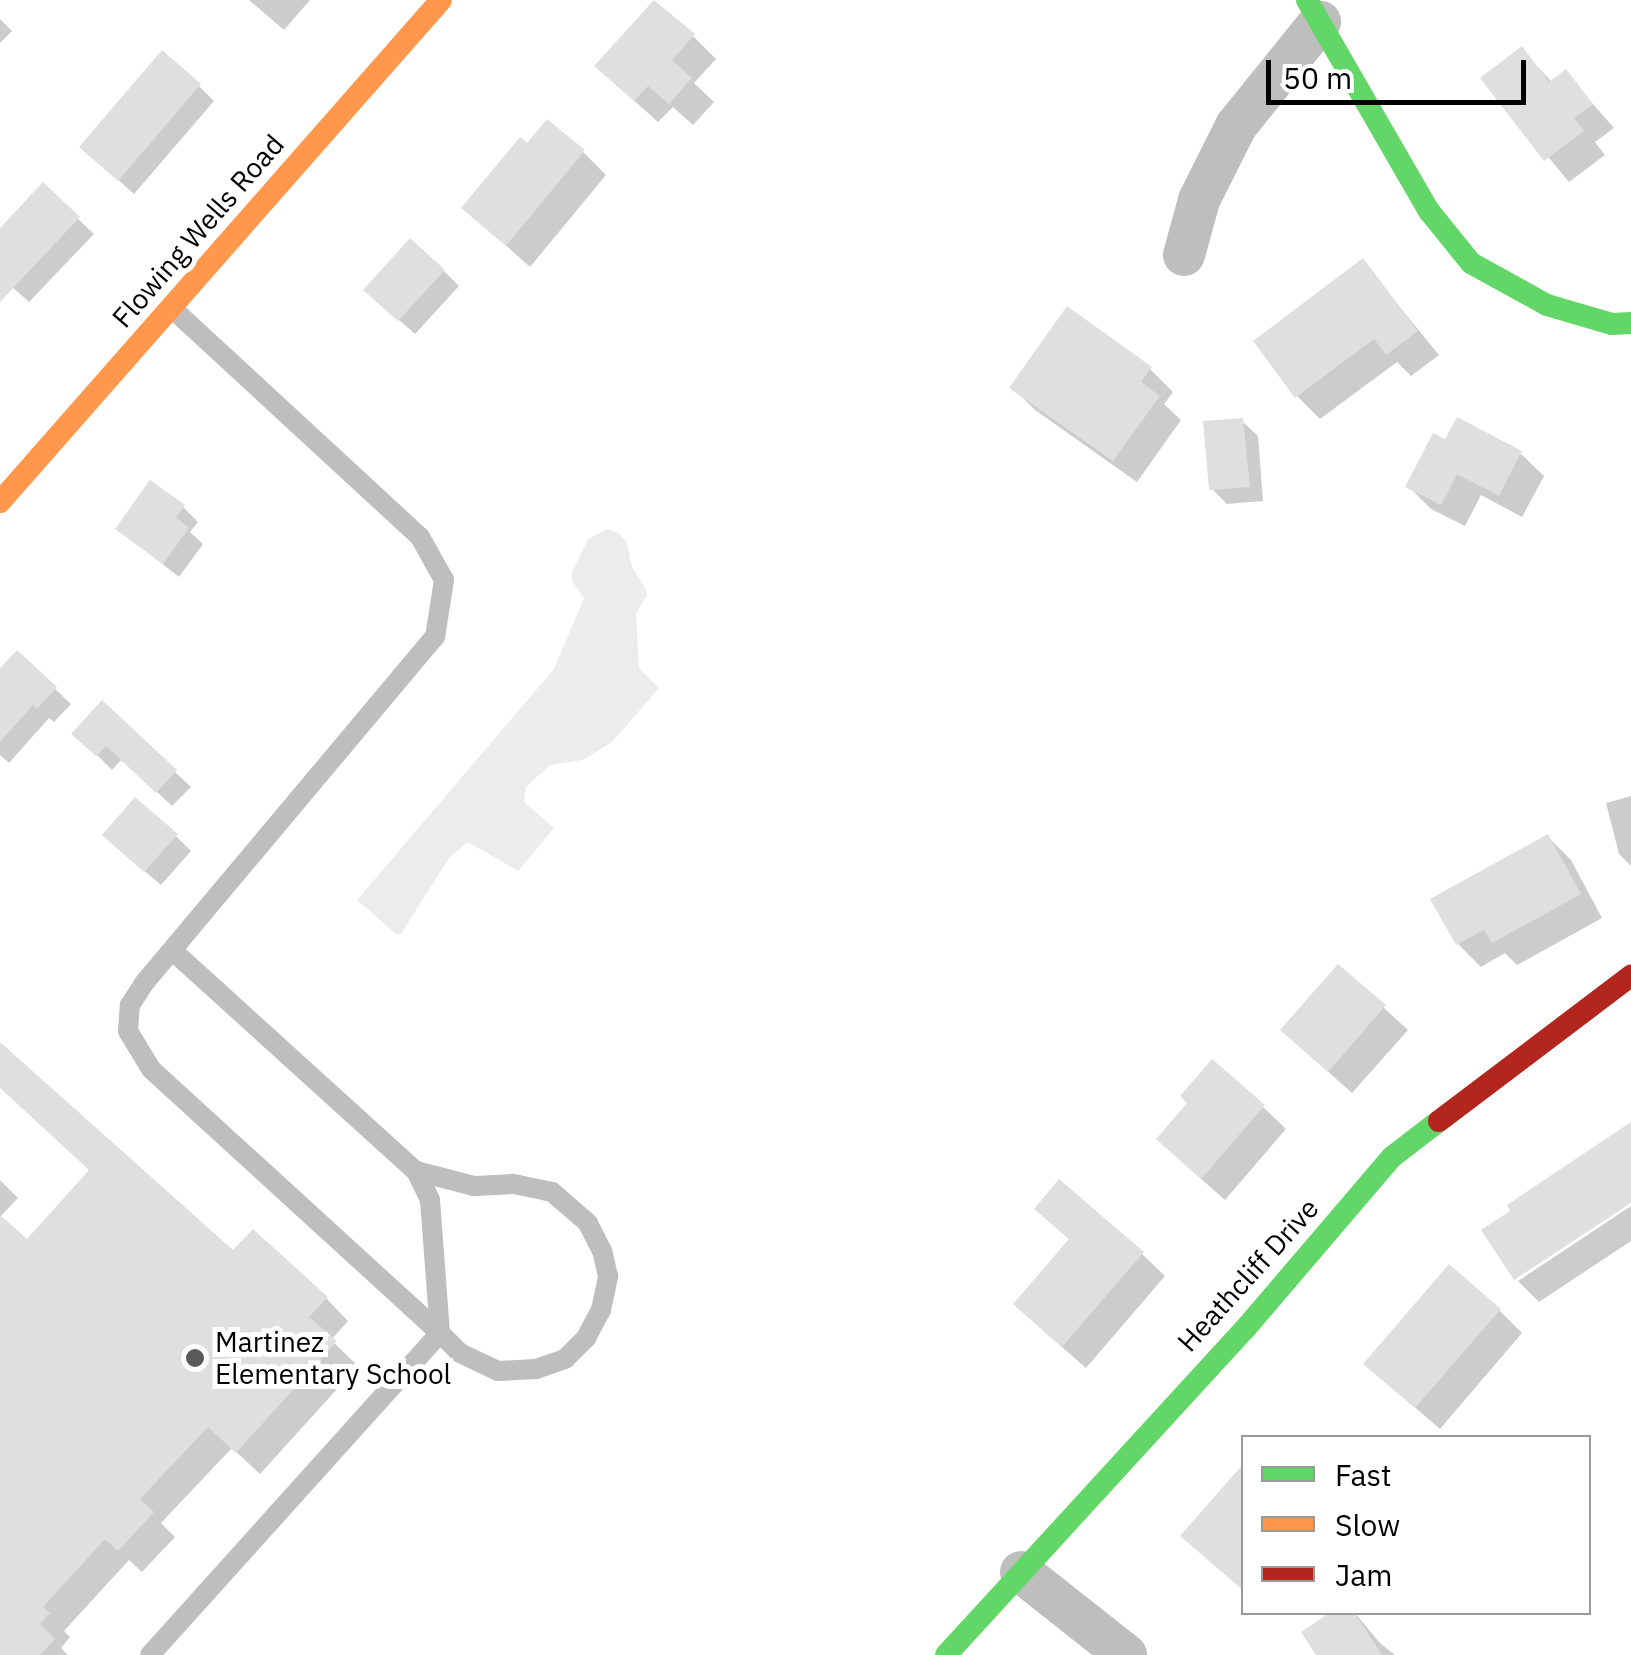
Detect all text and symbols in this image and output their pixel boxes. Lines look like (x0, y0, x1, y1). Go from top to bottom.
scale bar (1271, 40, 1531, 102)
text: 50 m (1283, 58, 1352, 97)
street label: Flowing Wells Road (105, 128, 291, 334)
street label: Heathcliff Drive (1171, 1192, 1325, 1358)
place label: Martinez Elementary School (215, 1325, 451, 1391)
marker: Martinez Elementary School (184, 1347, 206, 1369)
legend (1241, 1435, 1591, 1615)
text: Fast (1335, 1455, 1392, 1494)
text: Slow (1335, 1505, 1400, 1544)
text: Jam (1335, 1555, 1393, 1594)

